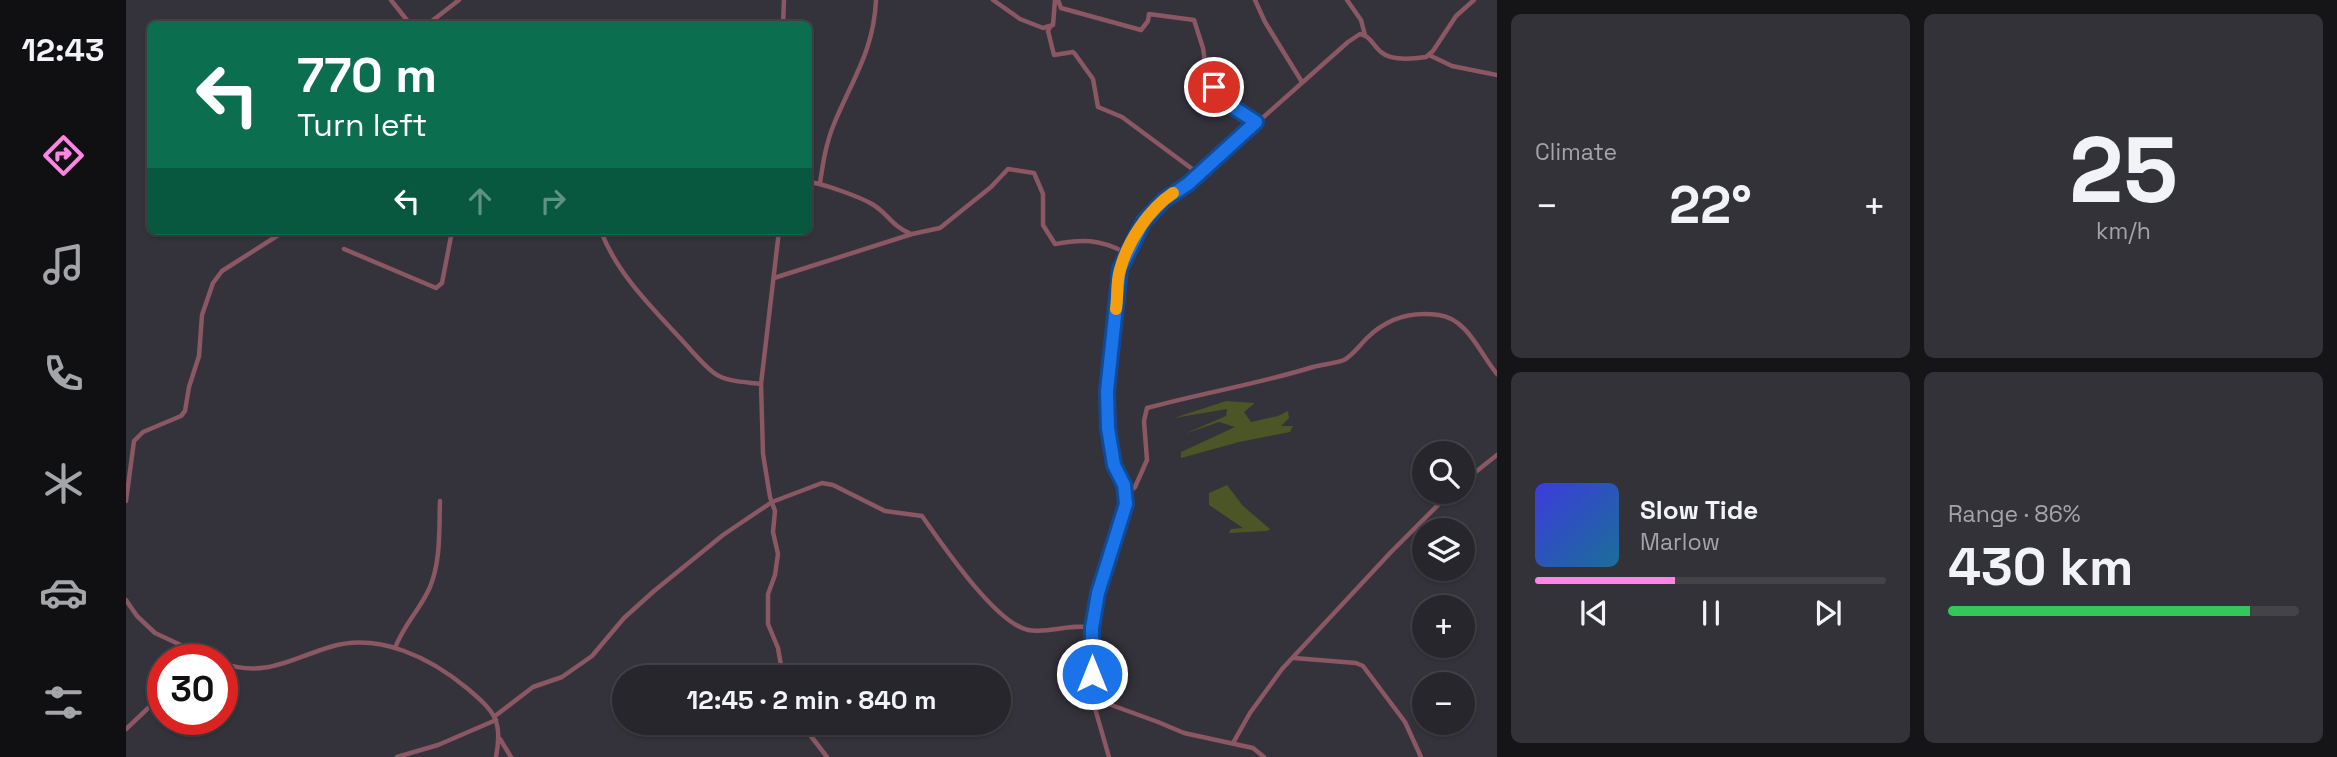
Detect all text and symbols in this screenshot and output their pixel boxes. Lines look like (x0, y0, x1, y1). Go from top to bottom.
text: 12:43 (22, 30, 104, 70)
text: 770 m (297, 44, 437, 106)
icon: left (182, 49, 273, 140)
pin (1184, 57, 1244, 117)
icon: arrive (1195, 68, 1233, 106)
text: Turn left (297, 105, 427, 145)
text: 25 (2069, 112, 2178, 229)
icon: directions (39, 131, 88, 180)
text: Climate (1535, 137, 1617, 167)
text: 22° (1669, 172, 1752, 238)
icon: left (388, 182, 426, 220)
icon: ahead (461, 182, 499, 220)
icon: right (534, 182, 572, 220)
text: − (1535, 182, 1559, 230)
text: + (1862, 182, 1886, 230)
text: km/h (2096, 216, 2151, 246)
icon: music (39, 240, 88, 289)
icon: phone (39, 349, 88, 398)
map controls (1412, 441, 1475, 735)
button: search (1412, 441, 1475, 504)
icon: climate (39, 459, 88, 508)
text: Slow Tide (1640, 493, 1758, 527)
text: Range · 86% (1948, 499, 2081, 529)
button: layers (1412, 518, 1475, 581)
text: Marlow (1640, 527, 1720, 557)
text: 430 km (1948, 534, 2133, 600)
icon: car (39, 568, 88, 617)
icon: previous (1575, 594, 1613, 632)
icon: pause (1692, 594, 1730, 632)
icon: next (1809, 594, 1847, 632)
button: + (1412, 595, 1475, 658)
position arrow (1055, 637, 1129, 711)
speed limit sign: 30 (147, 644, 238, 735)
button: − (1412, 672, 1475, 735)
icon: filters (39, 678, 88, 727)
text: 12:45 · 2 min · 840 m (687, 683, 936, 717)

